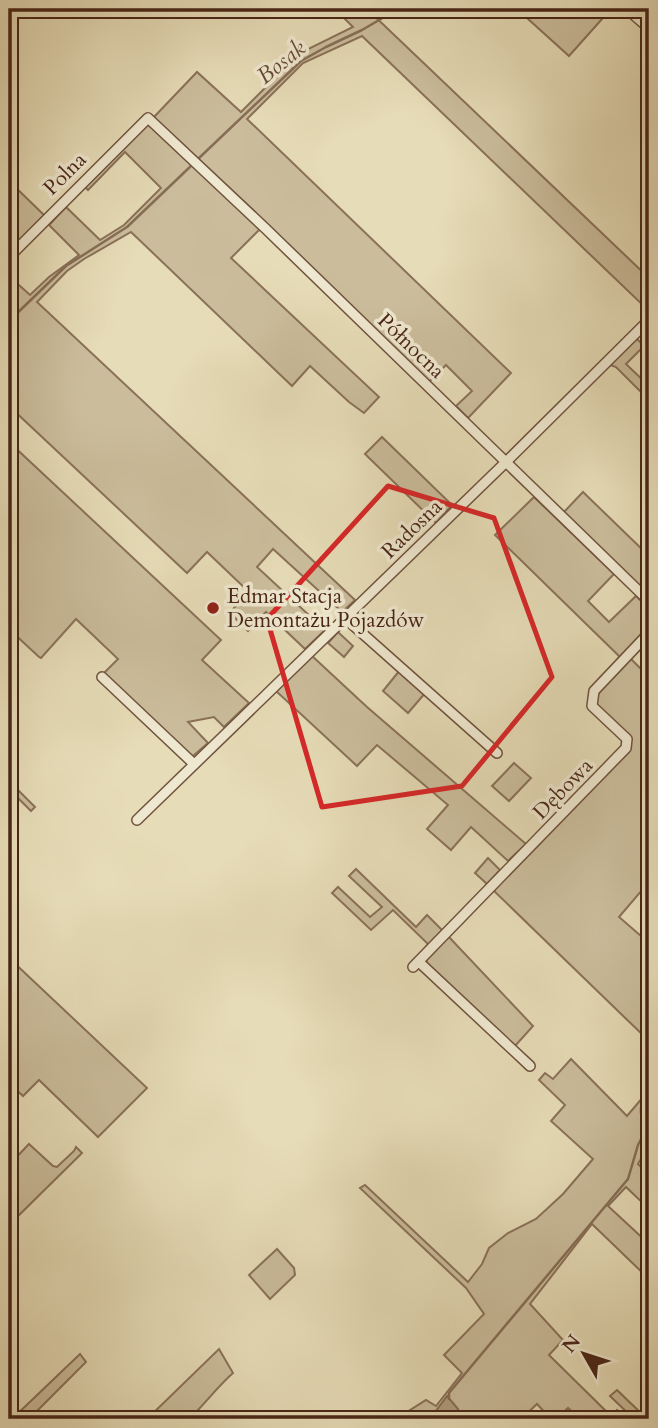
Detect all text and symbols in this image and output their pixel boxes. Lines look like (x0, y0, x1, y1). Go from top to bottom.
water label: Bosak (250, 32, 313, 91)
street label: Polna (37, 146, 93, 202)
street label: Północna (371, 307, 451, 385)
street label: Radosna (375, 493, 449, 565)
place label: Edmar Stacja Demontażu Pojazdów (227, 582, 425, 635)
marker: Edmar Stacja Demontażu Pojazdów (205, 600, 221, 616)
street label: Dębowa (526, 752, 600, 826)
north arrow (550, 1320, 620, 1390)
text: N (556, 1329, 587, 1359)

